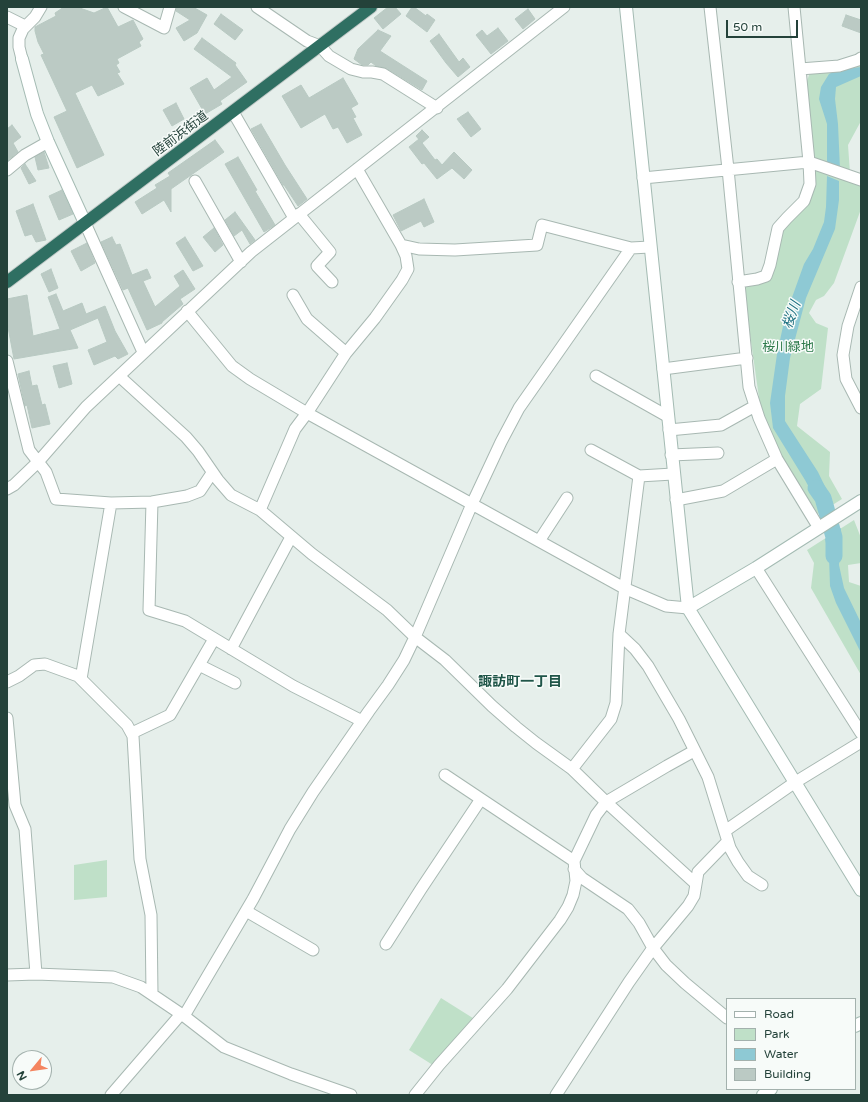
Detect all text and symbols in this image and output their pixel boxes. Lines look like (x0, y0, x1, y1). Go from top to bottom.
scale bar (728, 12, 800, 38)
text: 50 m (733, 20, 762, 34)
street label: 陸前浜街道 (150, 108, 212, 160)
water label: 桜川 (779, 299, 805, 331)
park label: 桜川緑地 (762, 340, 814, 356)
district label: 諏訪町一丁目 (478, 674, 562, 690)
legend (726, 998, 856, 1090)
text: Road (764, 1007, 794, 1021)
text: Park (764, 1027, 790, 1041)
text: Water (764, 1047, 798, 1061)
north arrow (12, 1050, 52, 1090)
text: Building (764, 1067, 811, 1081)
text: N (14, 1069, 30, 1083)

